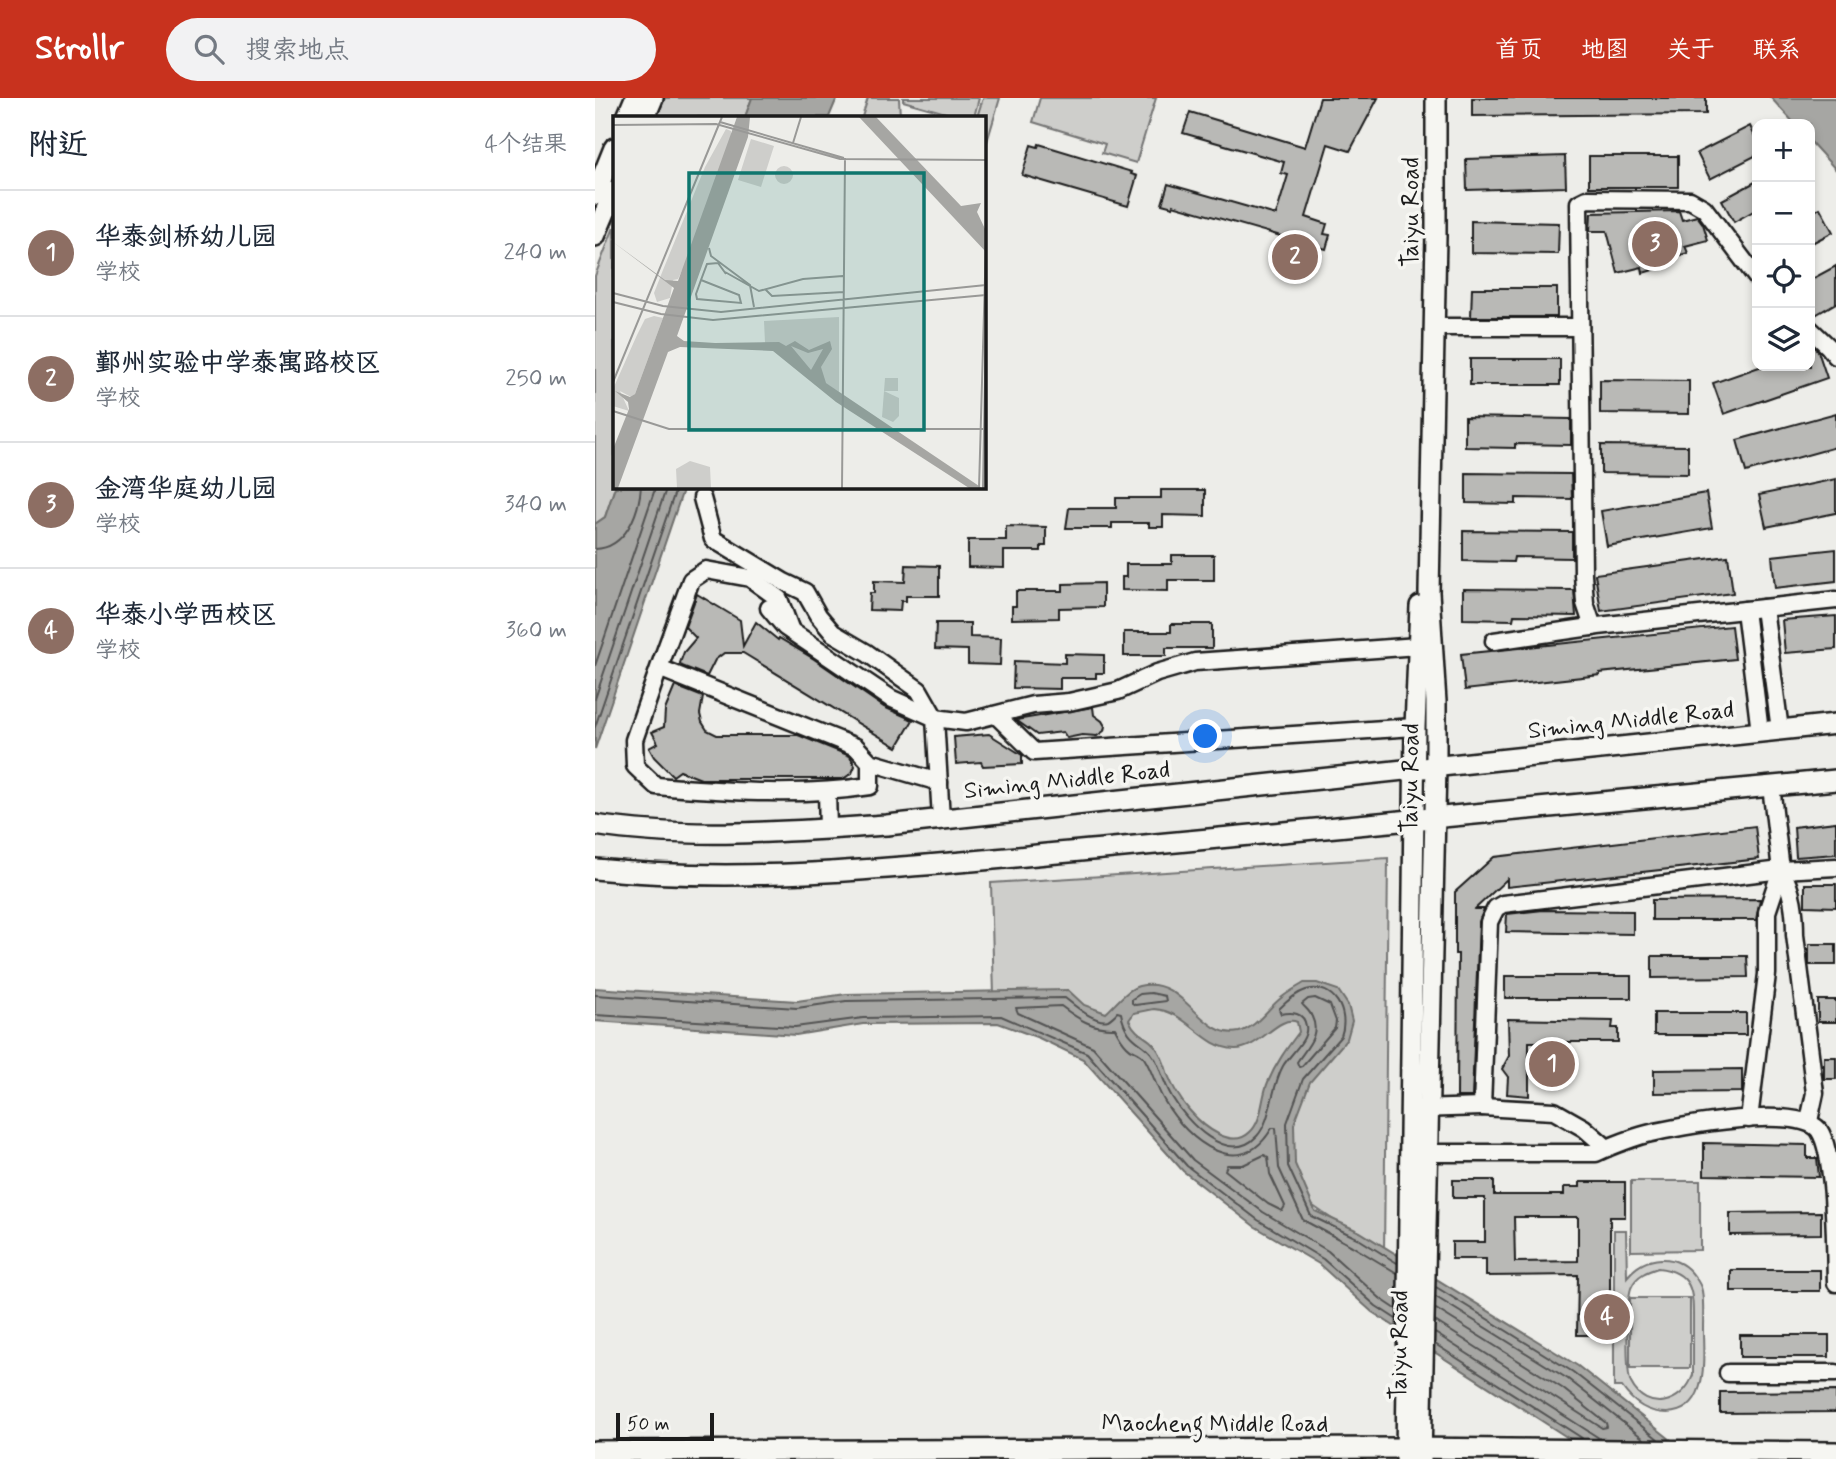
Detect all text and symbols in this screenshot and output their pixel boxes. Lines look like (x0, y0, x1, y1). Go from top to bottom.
search box (166, 18, 656, 81)
text: Strollr (35, 27, 124, 71)
icon: search (190, 30, 228, 68)
text: 搜索地点 (246, 34, 350, 68)
text: 首页 (1495, 35, 1543, 66)
text: 地图 (1581, 35, 1629, 66)
text: 关于 (1667, 35, 1715, 66)
text: 联系 (1753, 35, 1801, 66)
inset map (613, 116, 985, 488)
map controls (1752, 119, 1815, 371)
button: + (1752, 119, 1815, 182)
text: 附近 (28, 126, 88, 165)
text: 4个结果 (485, 130, 567, 160)
street label: Taiyu Road (1396, 157, 1427, 267)
button: − (1752, 182, 1815, 245)
pin: 3 (1632, 218, 1678, 270)
text: 华泰剑桥幼儿园 (95, 221, 277, 255)
pin: 2 (1272, 231, 1318, 283)
text: 1 (46, 238, 56, 268)
text: 240 m (503, 238, 567, 268)
button: locate (1752, 245, 1815, 308)
text: 学校 (95, 258, 141, 288)
button: layers (1752, 308, 1815, 371)
text: 鄞州实验中学泰寓路校区 (95, 347, 381, 381)
text: 2 (45, 364, 57, 394)
text: 250 m (505, 364, 567, 394)
text: 学校 (95, 384, 141, 414)
text: 金湾华庭幼儿园 (95, 473, 277, 507)
text: 3 (46, 490, 56, 520)
text: 340 m (504, 490, 567, 520)
text: 学校 (95, 510, 141, 540)
text: 华泰小学西校区 (95, 599, 277, 633)
text: 4 (44, 616, 58, 646)
text: 360 m (506, 616, 567, 646)
text: 学校 (95, 636, 141, 666)
street label: Siming Middle Road (1526, 695, 1736, 747)
your location (1188, 719, 1222, 753)
street label: Taiyu Road (1395, 723, 1427, 833)
street label: Siming Middle Road (962, 755, 1172, 807)
pin: 1 (1529, 1038, 1575, 1090)
street label: Taiyu Road (1384, 1290, 1416, 1400)
pin: 4 (1584, 1291, 1630, 1343)
street label: Maocheng Middle Road (1102, 1409, 1328, 1443)
scale bar (616, 1410, 714, 1442)
text: 50 m (627, 1412, 670, 1437)

